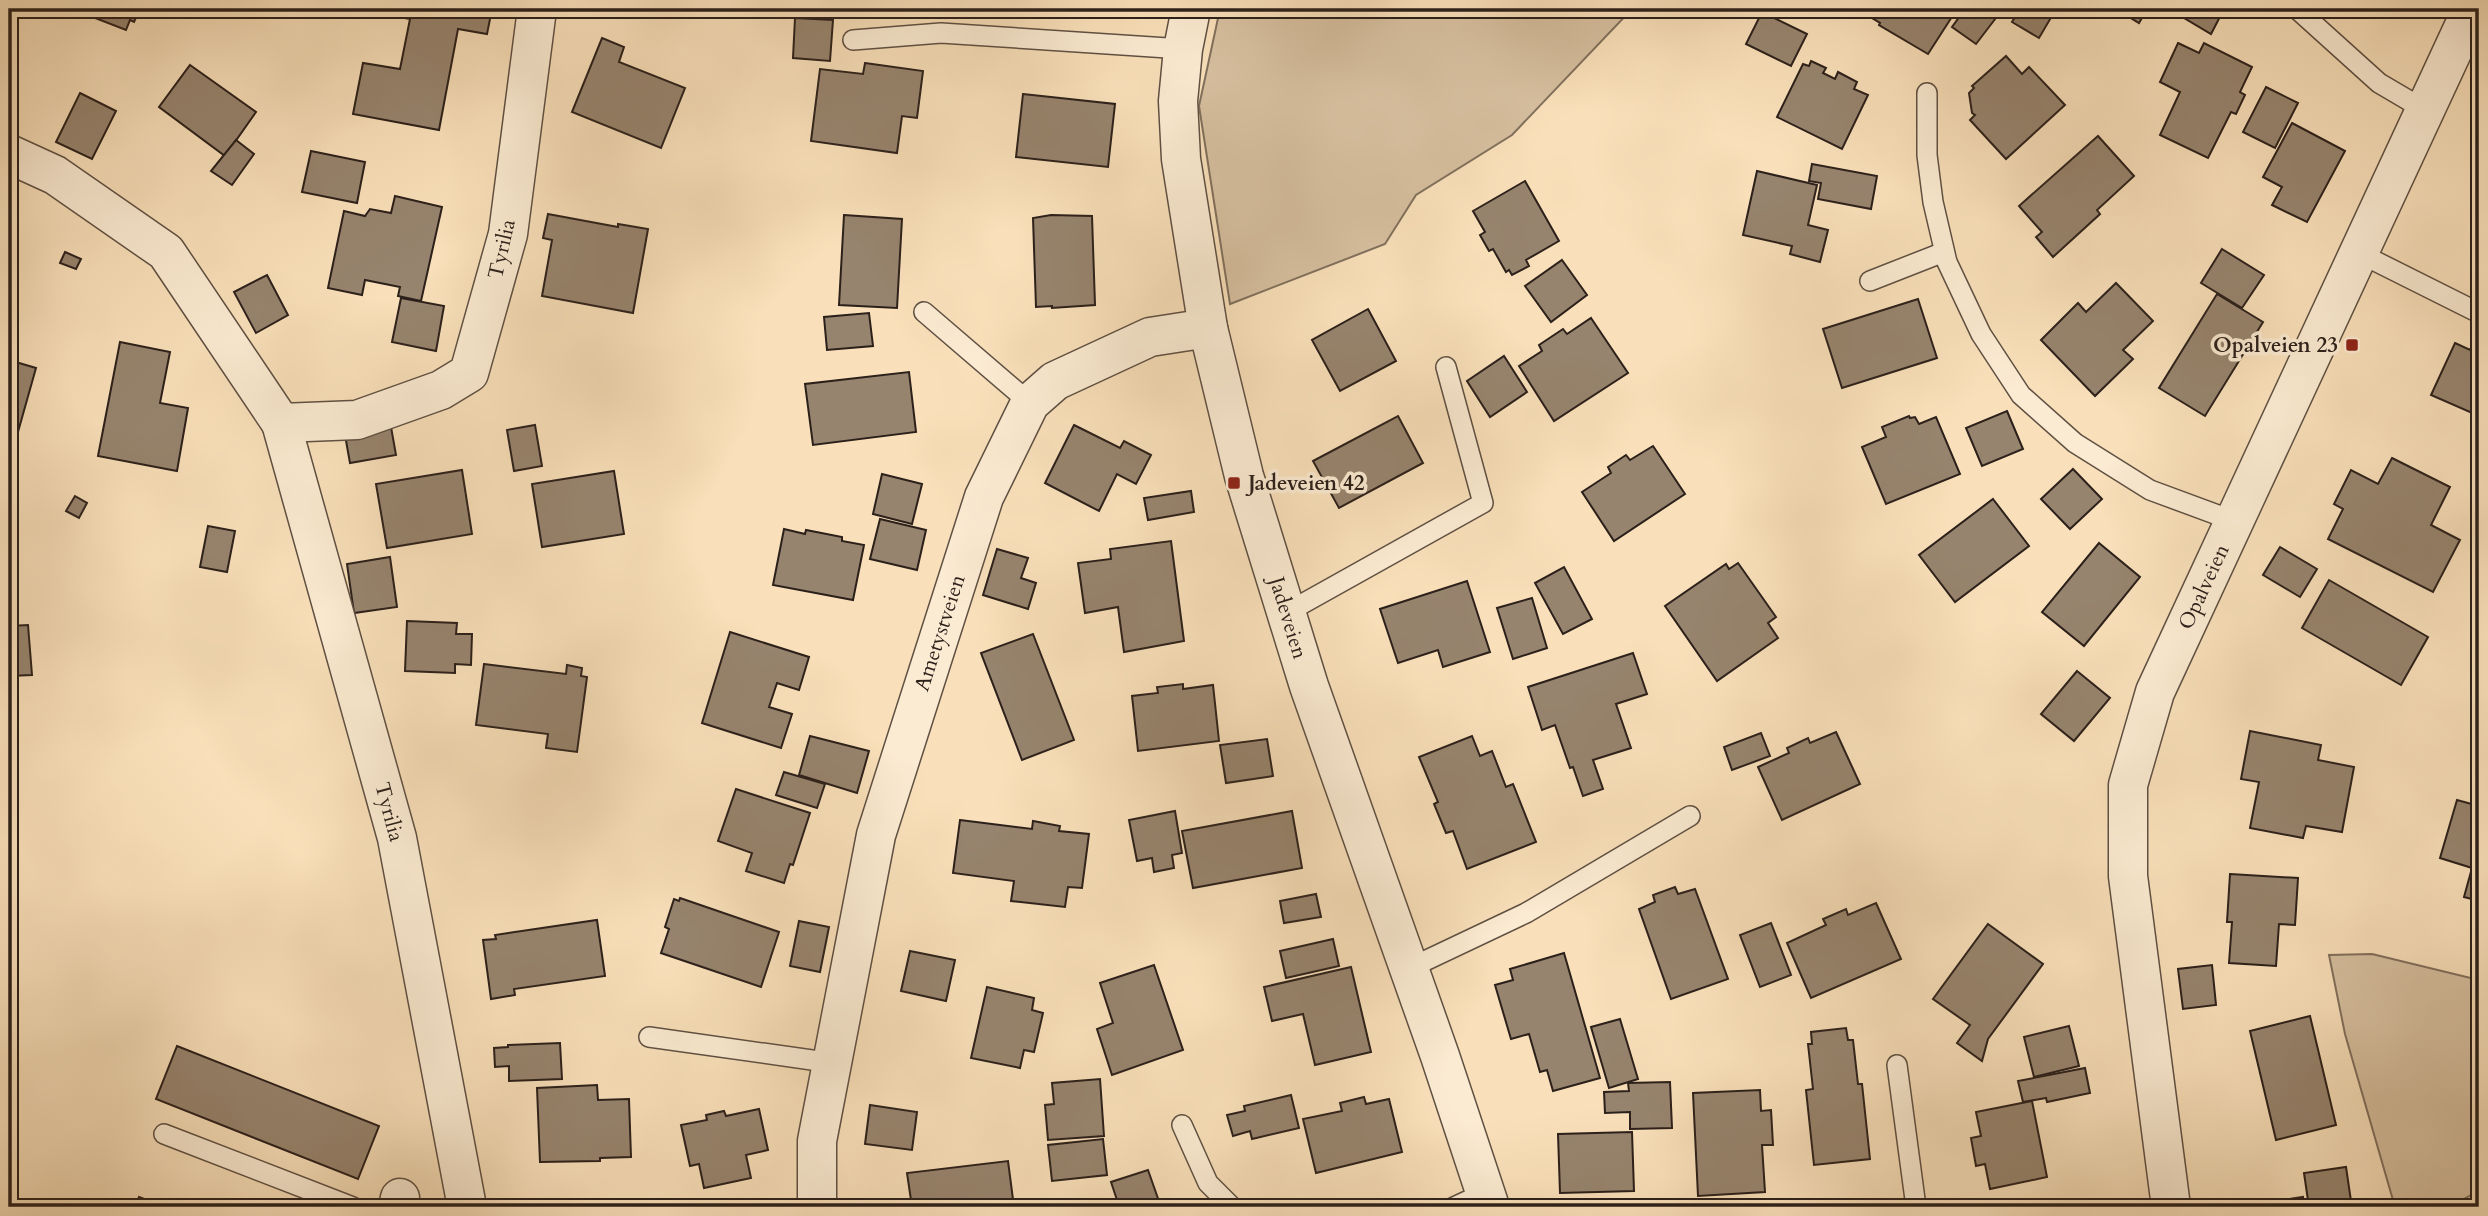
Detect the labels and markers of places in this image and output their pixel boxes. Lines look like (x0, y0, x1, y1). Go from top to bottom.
place label: Opalveien 23 (2213, 331, 2338, 360)
marker: Opalveien 23 (2344, 337, 2360, 353)
place label: Jadeveien 42 (1245, 469, 1365, 498)
marker: Jadeveien 42 (1226, 475, 1242, 491)

